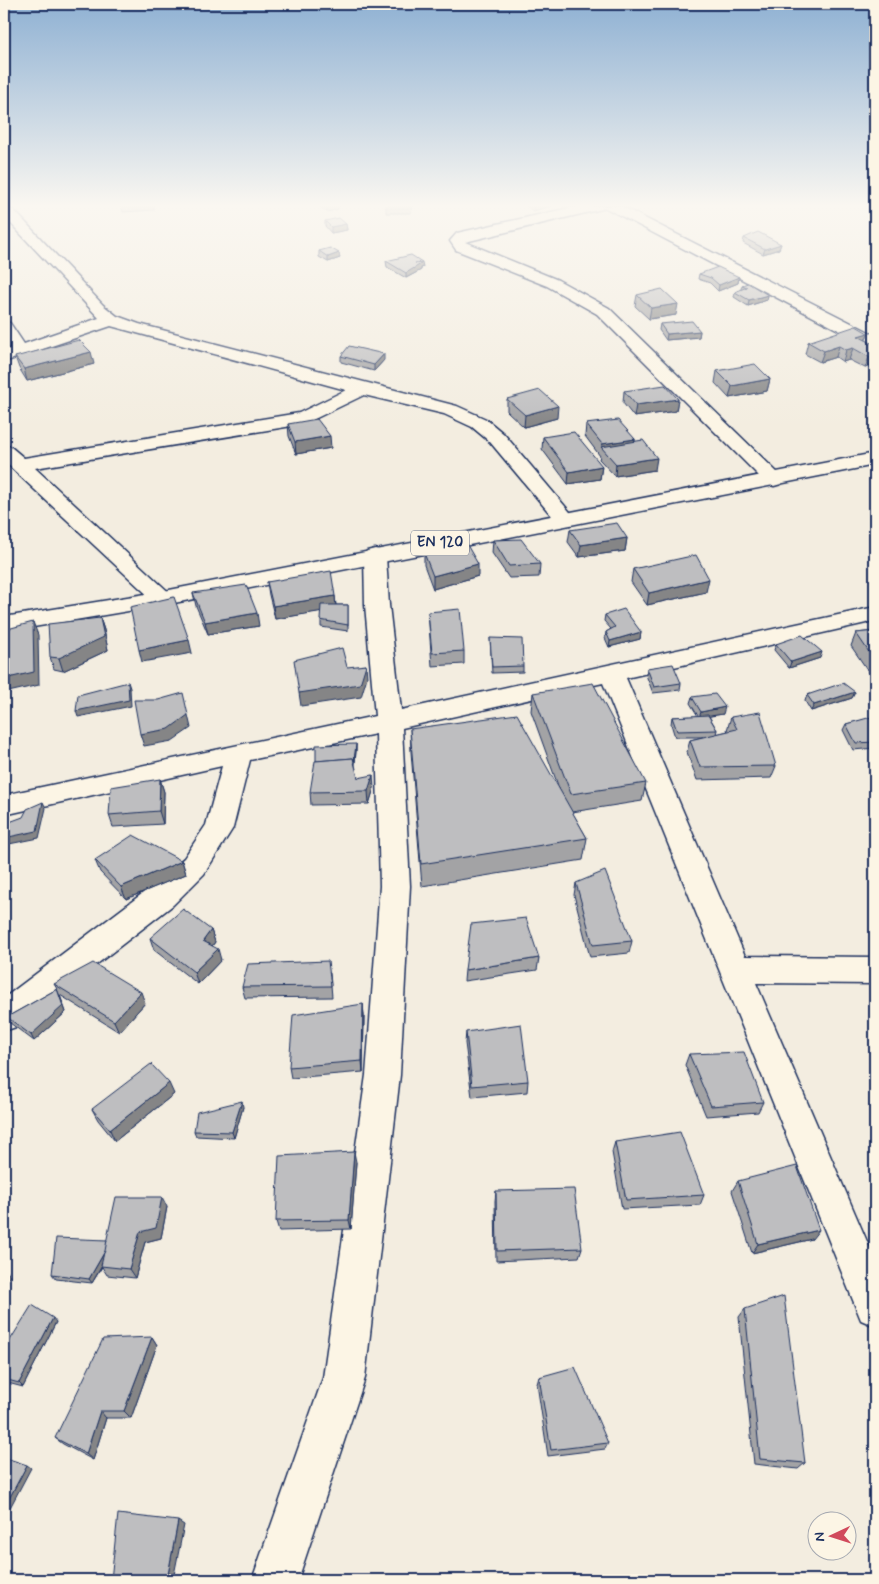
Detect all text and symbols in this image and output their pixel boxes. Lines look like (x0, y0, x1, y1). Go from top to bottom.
road number: EN 120 (411, 530, 469, 556)
north arrow (806, 1512, 856, 1562)
text: N (811, 1532, 829, 1542)

